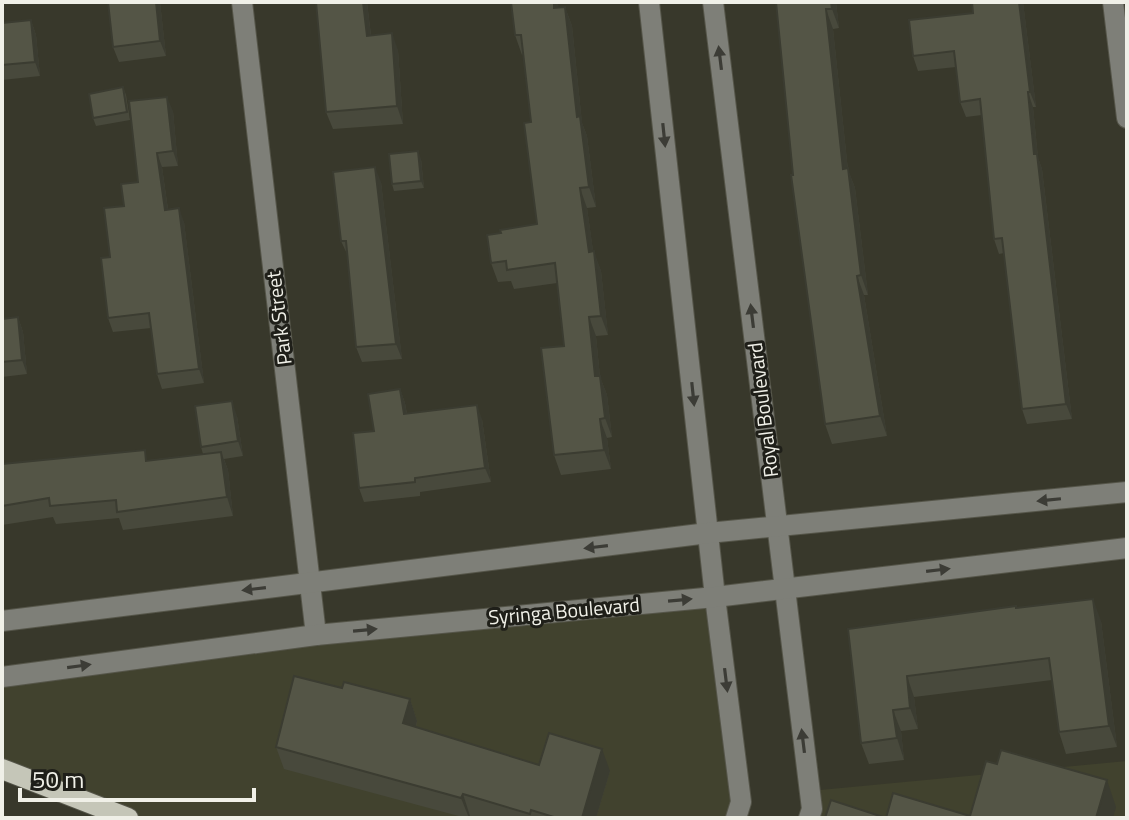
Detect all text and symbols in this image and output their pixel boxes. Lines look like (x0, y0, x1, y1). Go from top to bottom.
one-way arrow (713, 45, 726, 70)
one-way arrow (658, 123, 671, 148)
street label: Park Street (257, 269, 300, 367)
one-way arrow (745, 303, 758, 328)
street label: Royal Boulevard (739, 341, 786, 479)
one-way arrow (686, 382, 699, 407)
one-way arrow (1036, 493, 1061, 506)
one-way arrow (583, 541, 608, 554)
one-way arrow (926, 564, 951, 577)
one-way arrow (242, 583, 267, 596)
street label: Syringa Boulevard (487, 588, 641, 633)
one-way arrow (668, 593, 693, 606)
one-way arrow (353, 623, 378, 636)
one-way arrow (67, 659, 92, 672)
one-way arrow (719, 668, 732, 693)
one-way arrow (797, 728, 810, 753)
scale bar (20, 752, 254, 802)
text: 50 m (32, 761, 84, 797)

